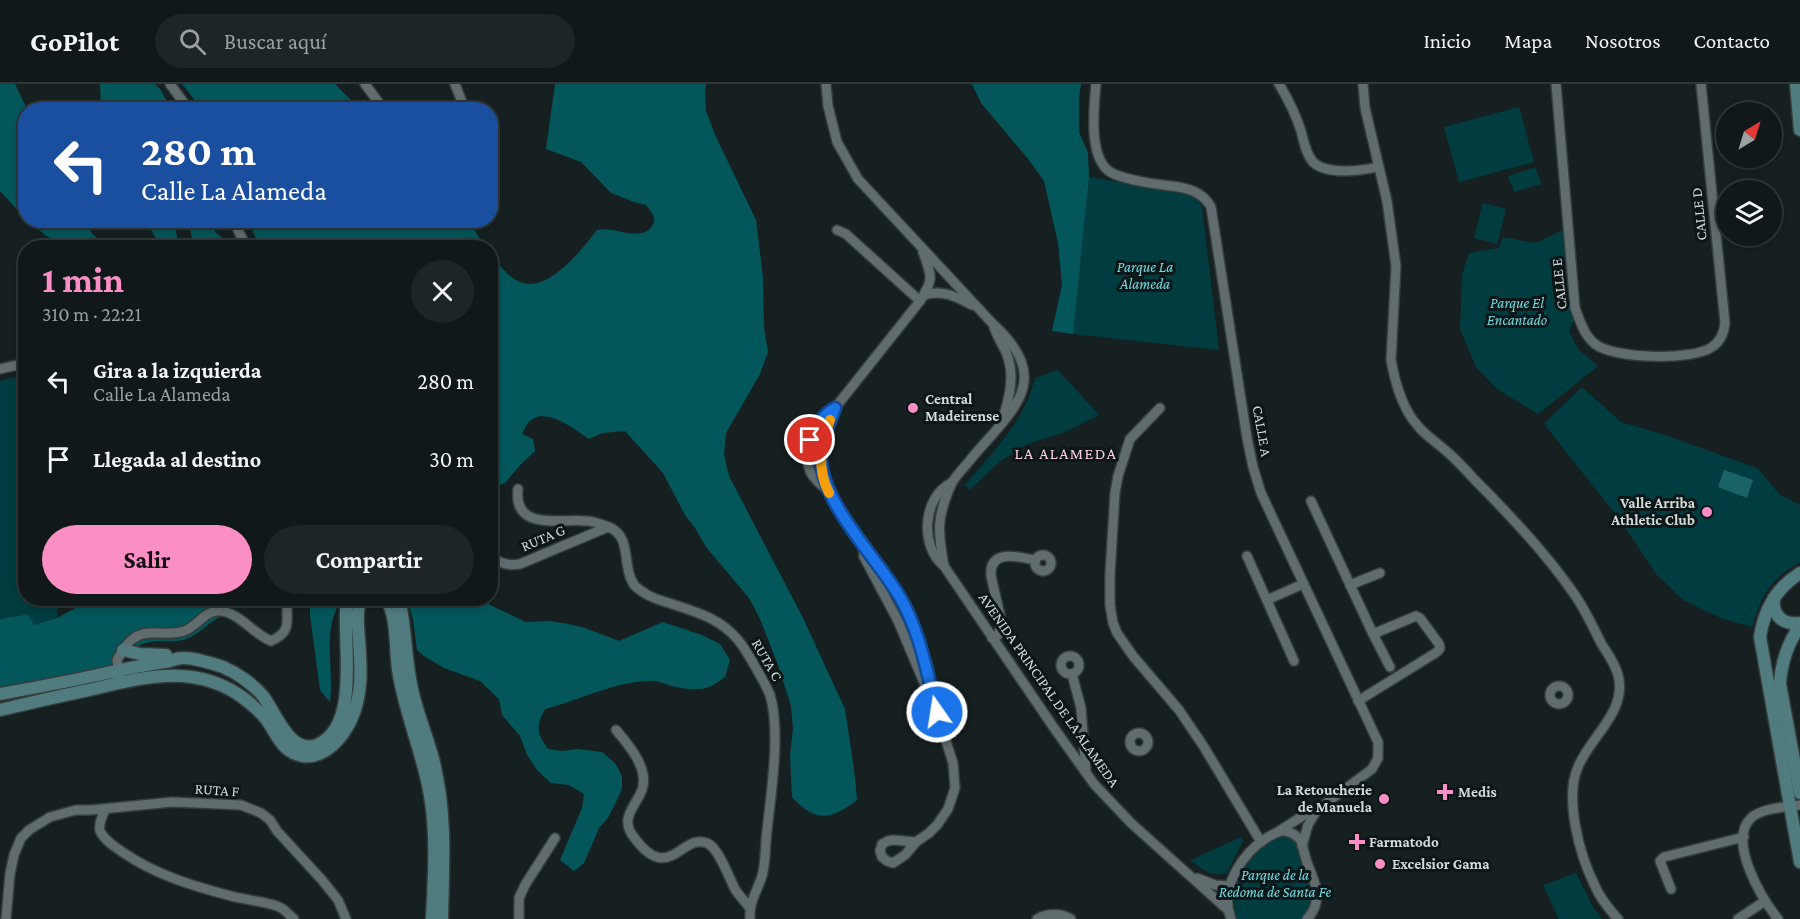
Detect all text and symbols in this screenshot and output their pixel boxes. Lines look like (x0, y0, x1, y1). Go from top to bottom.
search box (155, 14, 575, 68)
icon: search (176, 25, 209, 58)
text: GoPilot (30, 26, 119, 57)
text: Buscar aquí (224, 29, 327, 54)
text: Inicio (1423, 29, 1471, 53)
text: Mapa (1504, 29, 1552, 53)
text: Nosotros (1585, 29, 1661, 53)
text: Contacto (1694, 29, 1770, 53)
north arrow (1716, 102, 1782, 168)
map controls (1716, 102, 1782, 246)
icon: left (42, 126, 120, 204)
text: 280 m (141, 127, 256, 174)
text: Calle La Alameda (141, 176, 327, 206)
button: layers (1716, 180, 1782, 246)
street label: CALLE D (1688, 187, 1710, 241)
street label: CALLE E (1548, 258, 1570, 310)
park label: Parque La Alameda (1117, 259, 1173, 292)
text: 1 min (42, 260, 124, 300)
button: close (411, 260, 474, 323)
park label: Parque El Encantado (1487, 295, 1547, 328)
text: 310 m · 22:21 (42, 303, 141, 325)
text: Gira a la izquierda (93, 358, 262, 383)
icon: left (42, 365, 75, 398)
text: 280 m (417, 369, 474, 394)
text: Calle La Alameda (93, 383, 231, 405)
place label: Central Madeirense (925, 391, 999, 424)
marker: Central Madeirense (906, 401, 920, 415)
street label: CALLE A (1250, 404, 1274, 458)
pin (784, 414, 835, 465)
icon: arrive (793, 423, 826, 456)
icon: arrive (42, 443, 75, 476)
district label: LA ALAMEDA (1015, 445, 1117, 462)
text: Llegada al destino (93, 447, 261, 472)
text: 30 m (429, 447, 474, 472)
place label: Valle Arriba Athletic Club (1610, 495, 1696, 528)
marker: Valle Arriba Athletic Club (1700, 505, 1714, 519)
street label: RUTA G (519, 522, 567, 554)
button: Salir (42, 525, 252, 594)
button: Compartir (264, 525, 474, 594)
street label: AVENIDA PRINCIPAL DE LA ALAMEDA (975, 590, 1123, 791)
street label: RUTA C (749, 636, 785, 684)
position arrow (905, 680, 969, 744)
street label: RUTA F (194, 780, 240, 800)
place label: La Retoucherie de Manuela (1277, 782, 1373, 815)
marker: Medis (1436, 783, 1454, 801)
place label: Medis (1458, 784, 1497, 800)
marker: La Retoucherie de Manuela (1377, 792, 1391, 806)
place label: Farmatodo (1369, 834, 1439, 850)
marker: Farmatodo (1350, 835, 1364, 849)
place label: Excelsior Gama (1392, 856, 1490, 872)
marker: Excelsior Gama (1373, 857, 1387, 871)
park label: Parque de la Redoma de Santa Fe (1219, 867, 1332, 900)

